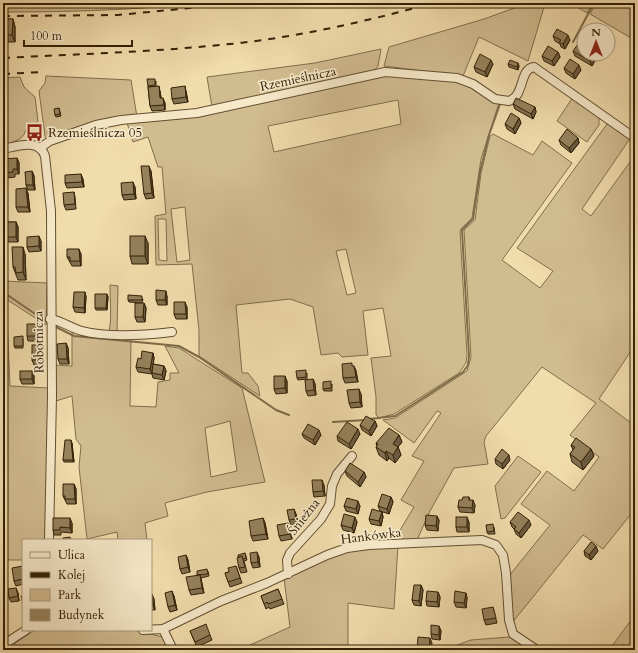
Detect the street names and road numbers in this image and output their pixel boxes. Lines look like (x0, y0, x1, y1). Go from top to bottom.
street label: Rzemieślnicza (258, 62, 338, 96)
street label: Robotnicza (29, 310, 49, 373)
street label: Śnieżna (284, 495, 324, 539)
street label: Hankówka (340, 523, 403, 549)

